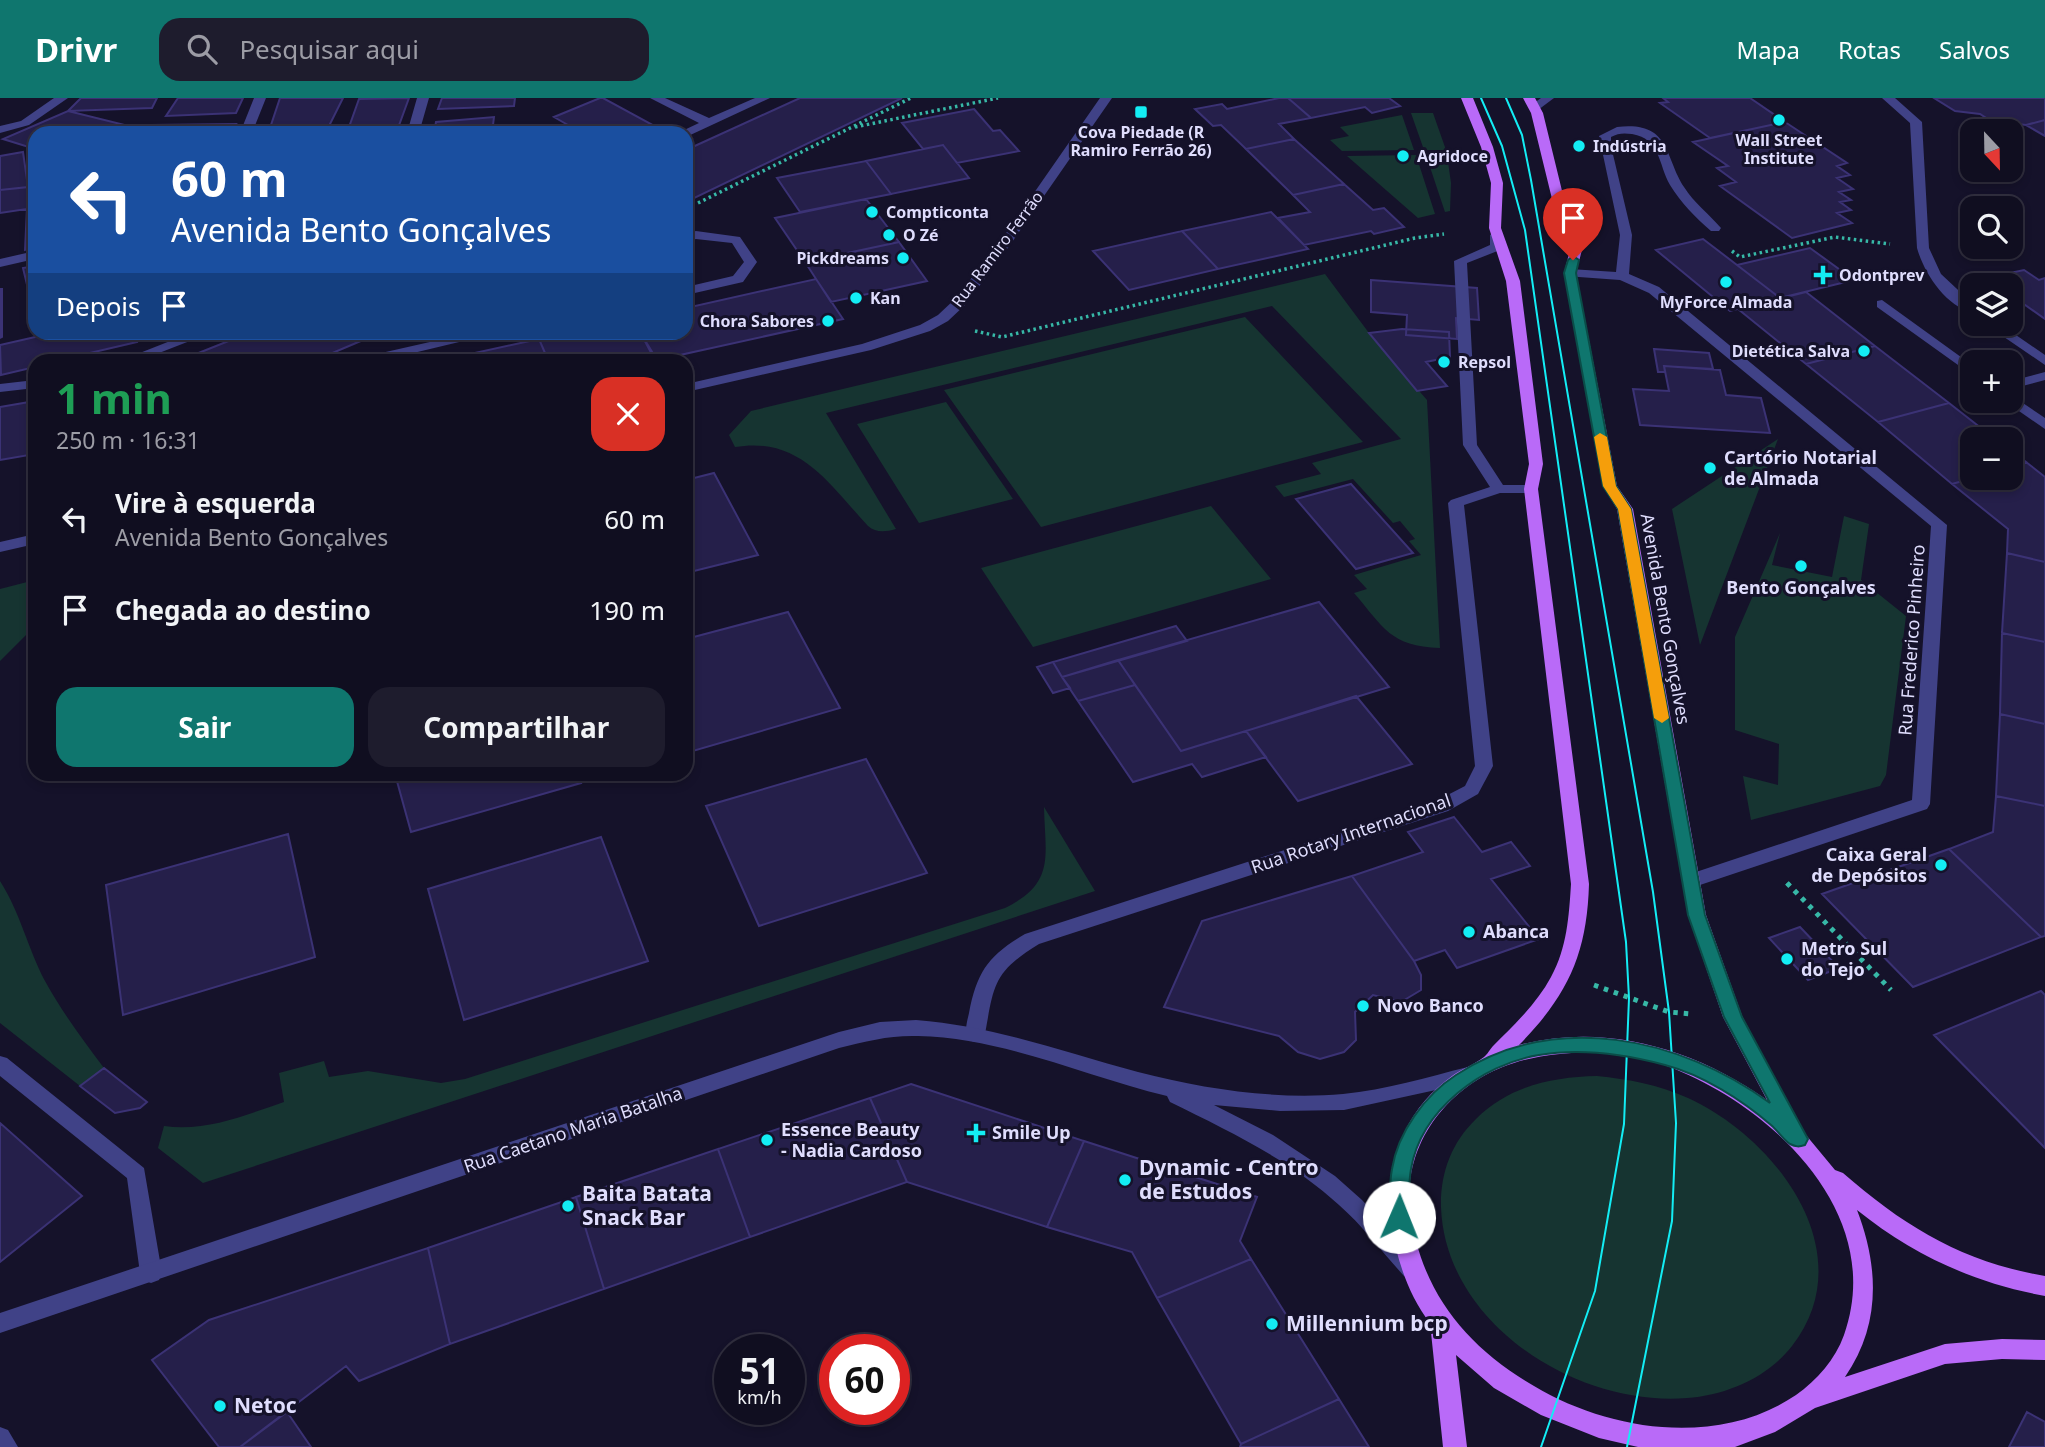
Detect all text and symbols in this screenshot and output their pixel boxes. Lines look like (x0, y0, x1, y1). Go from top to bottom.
search box (159, 18, 649, 81)
text: Drivr (35, 27, 117, 72)
icon: search (183, 30, 221, 68)
text: Pesquisar aqui (239, 31, 419, 67)
text: Mapa (1736, 33, 1800, 66)
text: Rotas (1838, 33, 1901, 66)
text: Salvos (1939, 33, 2010, 66)
marker: Cova Piedade (R Ramiro Ferrão 26) (1133, 104, 1149, 120)
marker: Wall Street Institute (1771, 112, 1787, 128)
north arrow (1960, 119, 2023, 182)
map controls (1960, 119, 2023, 490)
place label: Cova Piedade (R Ramiro Ferrão 26) (1070, 121, 1212, 161)
place label: Wall Street Institute (1735, 129, 1823, 169)
place label: Indústria (1593, 135, 1667, 157)
marker: Indústria (1571, 138, 1587, 154)
text: 60 m (171, 145, 288, 211)
place label: Agridoce (1417, 145, 1488, 167)
marker: Agridoce (1395, 148, 1411, 164)
icon: left (56, 154, 147, 245)
street label: Rua Ramiro Ferrão (946, 186, 1048, 312)
pin (1543, 188, 1603, 260)
button: search (1960, 196, 2023, 259)
icon: arrive (1554, 199, 1592, 237)
place label: Compticonta (886, 201, 989, 223)
marker: Compticonta (864, 204, 880, 220)
text: Avenida Bento Gonçalves (171, 208, 551, 251)
place label: O Zé (903, 224, 939, 246)
marker: O Zé (881, 227, 897, 243)
place label: Pickdreams (796, 247, 889, 269)
marker: Pickdreams (895, 250, 911, 266)
place label: Odontprev (1839, 264, 1925, 286)
marker: Odontprev (1813, 265, 1833, 285)
button: layers (1960, 273, 2023, 336)
marker: MyForce Almada (1718, 274, 1734, 290)
icon: arrive (155, 287, 193, 325)
place label: Kan (870, 287, 901, 309)
text: Depois (56, 288, 141, 324)
marker: Kan (848, 290, 864, 306)
place label: MyForce Almada (1660, 291, 1792, 313)
place label: Chora Sabores (700, 310, 814, 332)
marker: Chora Sabores (820, 313, 836, 329)
place label: Dietética Salva (1732, 340, 1850, 362)
marker: Dietética Salva (1856, 343, 1872, 359)
button: + (1960, 350, 2023, 413)
place label: Repsol (1458, 351, 1511, 373)
marker: Repsol (1436, 354, 1452, 370)
text: 1 min (56, 369, 172, 426)
button: close (591, 377, 665, 451)
text: 250 m · 16:31 (56, 424, 200, 456)
button: − (1960, 427, 2023, 490)
place label: Cartório Notarial de Almada (1724, 445, 1877, 490)
marker: Cartório Notarial de Almada (1702, 460, 1718, 476)
text: Vire à esquerda (115, 485, 316, 521)
icon: left (56, 500, 94, 538)
text: 60 m (604, 501, 665, 537)
street label: Avenida Bento Gonçalves (1636, 511, 1696, 726)
text: Avenida Bento Gonçalves (115, 521, 388, 553)
street label: Rua Frederico Pinheiro (1892, 543, 1930, 736)
marker: Bento Gonçalves (1793, 558, 1809, 574)
place label: Bento Gonçalves (1726, 575, 1876, 599)
icon: arrive (56, 591, 94, 629)
text: Chegada ao destino (115, 592, 371, 628)
text: 190 m (589, 592, 665, 628)
button: Sair (56, 687, 354, 767)
button: Compartilhar (368, 687, 665, 767)
street label: Rua Rotary Internacional (1248, 788, 1454, 879)
place label: Caixa Geral de Depósitos (1811, 842, 1927, 887)
marker: Caixa Geral de Depósitos (1933, 857, 1949, 873)
place label: Abanca (1483, 919, 1549, 943)
marker: Abanca (1461, 924, 1477, 940)
place label: Metro Sul do Tejo (1801, 936, 1887, 981)
marker: Metro Sul do Tejo (1779, 951, 1795, 967)
place label: Novo Banco (1377, 993, 1484, 1017)
marker: Novo Banco (1355, 998, 1371, 1014)
street label: Rua Caetano Maria Batalha (460, 1080, 685, 1178)
place label: Essence Beauty - Nadia Cardoso (781, 1117, 922, 1162)
place label: Smile Up (992, 1120, 1071, 1144)
marker: Smile Up (966, 1123, 986, 1143)
marker: Essence Beauty - Nadia Cardoso (759, 1132, 775, 1148)
place label: Dynamic - Centro de Estudos (1139, 1153, 1319, 1205)
marker: Dynamic - Centro de Estudos (1117, 1172, 1133, 1188)
place label: Baita Batata Snack Bar (582, 1179, 712, 1231)
position arrow (1362, 1180, 1436, 1254)
marker: Baita Batata Snack Bar (560, 1198, 576, 1214)
place label: Millennium bcp (1286, 1309, 1448, 1337)
marker: Millennium bcp (1264, 1316, 1280, 1332)
speed limit sign: 60 (819, 1334, 910, 1425)
text: 51 (739, 1347, 780, 1394)
text: km/h (737, 1385, 782, 1409)
place label: Netoc (234, 1391, 297, 1419)
marker: Netoc (212, 1398, 228, 1414)

